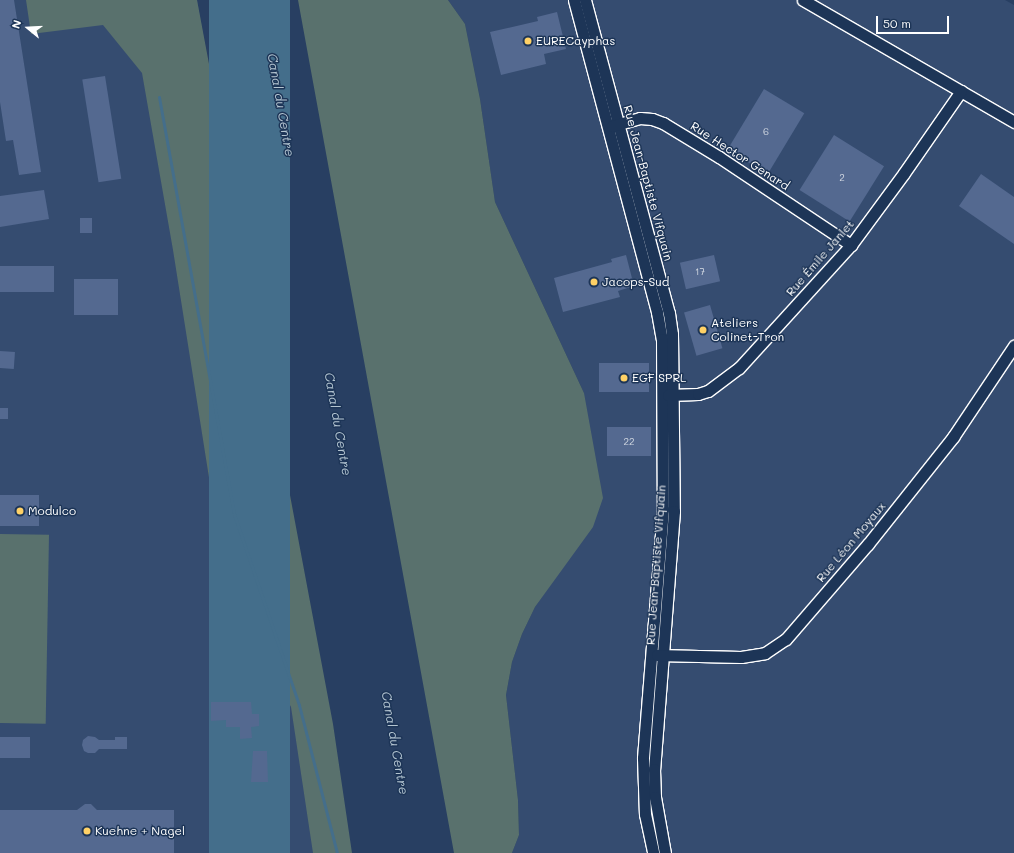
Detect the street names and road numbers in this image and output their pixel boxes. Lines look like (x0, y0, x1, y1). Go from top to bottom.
street label: Rue Jean-Baptiste Vifquain (620, 104, 676, 262)
street label: Rue Hector Genard (688, 119, 792, 193)
street label: Rue Émile Janlet (783, 217, 857, 299)
street label: Rue Jean-Baptiste Vifquain (643, 484, 669, 646)
street label: Rue Léon Moyaux (813, 499, 889, 585)

